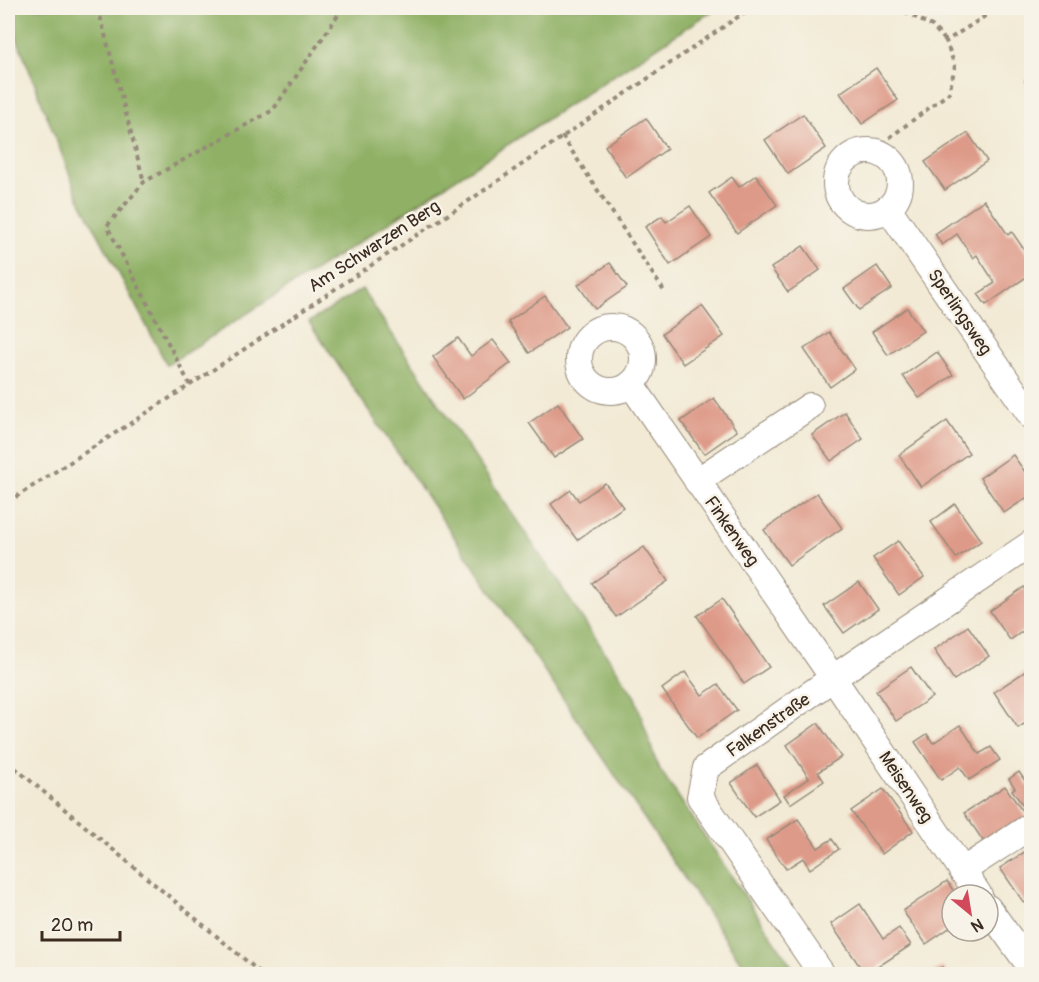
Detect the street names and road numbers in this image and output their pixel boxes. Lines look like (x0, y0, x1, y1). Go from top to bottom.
street label: Am Schwarzen Berg (304, 195, 445, 298)
street label: Sperlingsweg (922, 265, 997, 360)
street label: Finkenweg (699, 492, 764, 571)
street label: Falkenstraße (722, 688, 815, 763)
street label: Meisenweg (873, 747, 938, 828)

